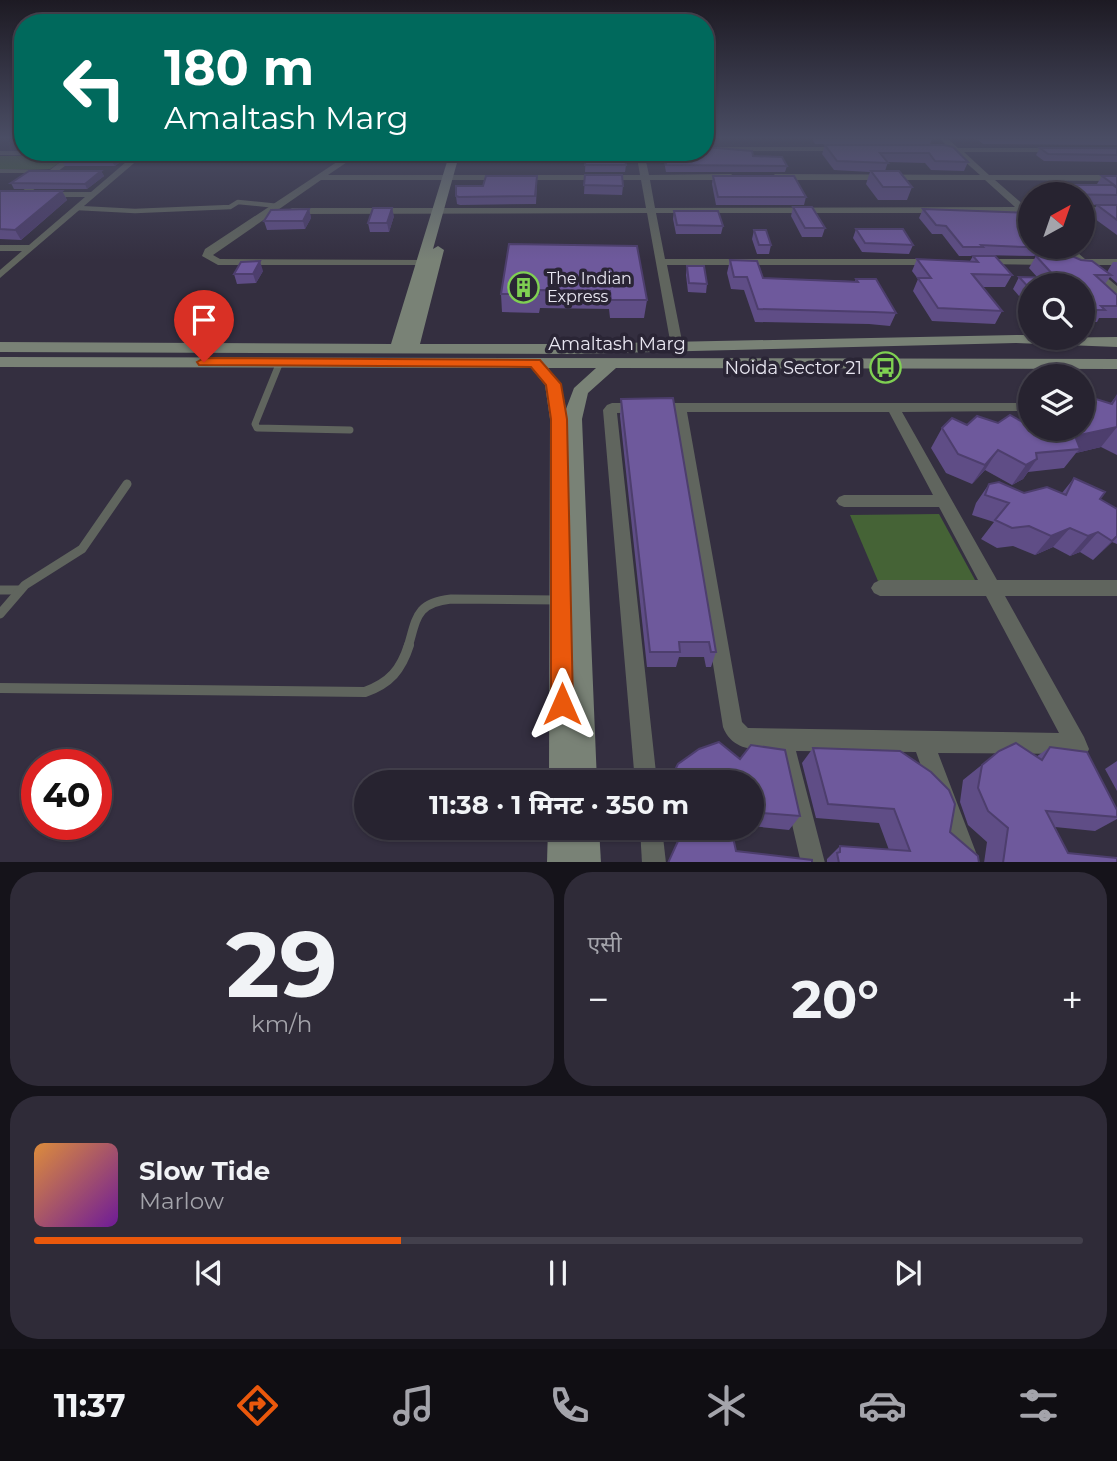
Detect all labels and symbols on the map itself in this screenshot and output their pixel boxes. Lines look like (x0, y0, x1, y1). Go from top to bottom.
north arrow (1018, 182, 1096, 259)
place label: The Indian Express (547, 269, 632, 306)
building icon: The Indian Express (507, 270, 541, 304)
pin (174, 290, 234, 362)
street label: Amaltash Marg (548, 333, 686, 355)
bus stop icon: Noida Sector 21 (868, 351, 902, 385)
place label: Noida Sector 21 (725, 357, 862, 379)
position arrow (525, 667, 599, 741)
speed limit sign: 40 (21, 749, 112, 840)

